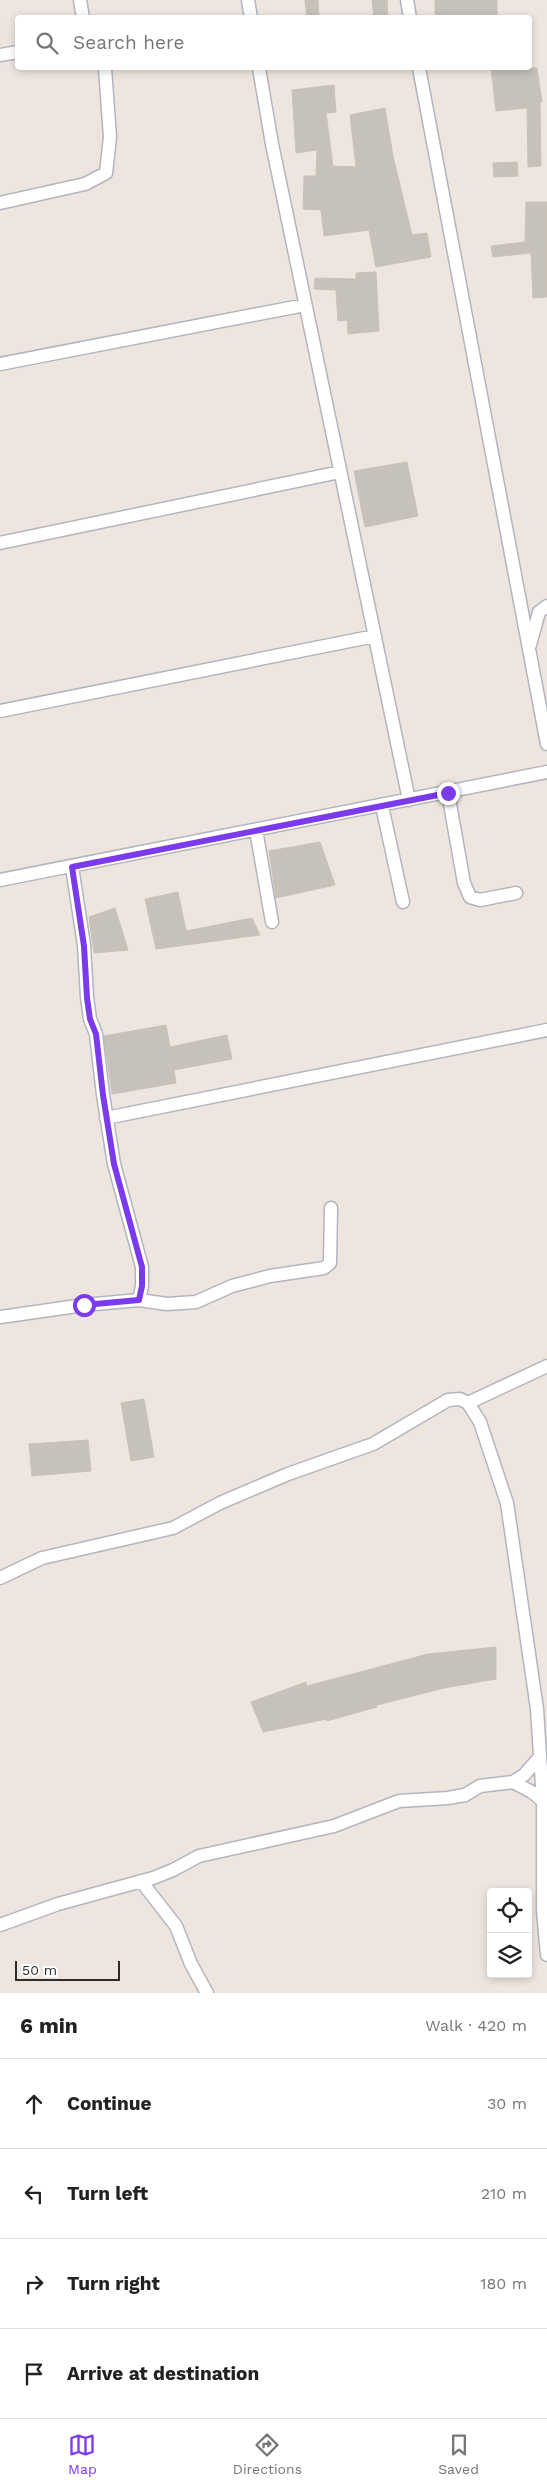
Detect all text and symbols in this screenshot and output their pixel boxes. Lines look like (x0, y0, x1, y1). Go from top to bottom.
search box (15, 15, 532, 70)
icon: search (33, 29, 61, 57)
text: Search here (73, 31, 184, 54)
route end (437, 782, 460, 805)
route start (73, 1294, 96, 1317)
map controls (487, 1888, 532, 1978)
button: locate (487, 1888, 532, 1933)
button: layers (487, 1933, 532, 1978)
scale bar (15, 1958, 120, 1981)
text: 50 m (22, 1962, 57, 1978)
text: 6 min (20, 2013, 78, 2038)
text: Walk · 420 m (425, 2016, 527, 2035)
icon: ahead (20, 2090, 48, 2118)
text: Continue (67, 2092, 151, 2115)
text: 30 m (487, 2094, 527, 2113)
icon: left (20, 2180, 48, 2208)
text: Turn left (67, 2182, 148, 2205)
text: 210 m (481, 2184, 527, 2203)
icon: right (20, 2270, 48, 2298)
text: Turn right (67, 2272, 160, 2295)
text: 180 m (480, 2274, 527, 2293)
icon: arrive (20, 2360, 48, 2388)
text: Arrive at destination (67, 2362, 259, 2385)
tab: Map (68, 2431, 97, 2477)
tab: Directions (233, 2431, 302, 2477)
tab: Saved (438, 2431, 479, 2477)

